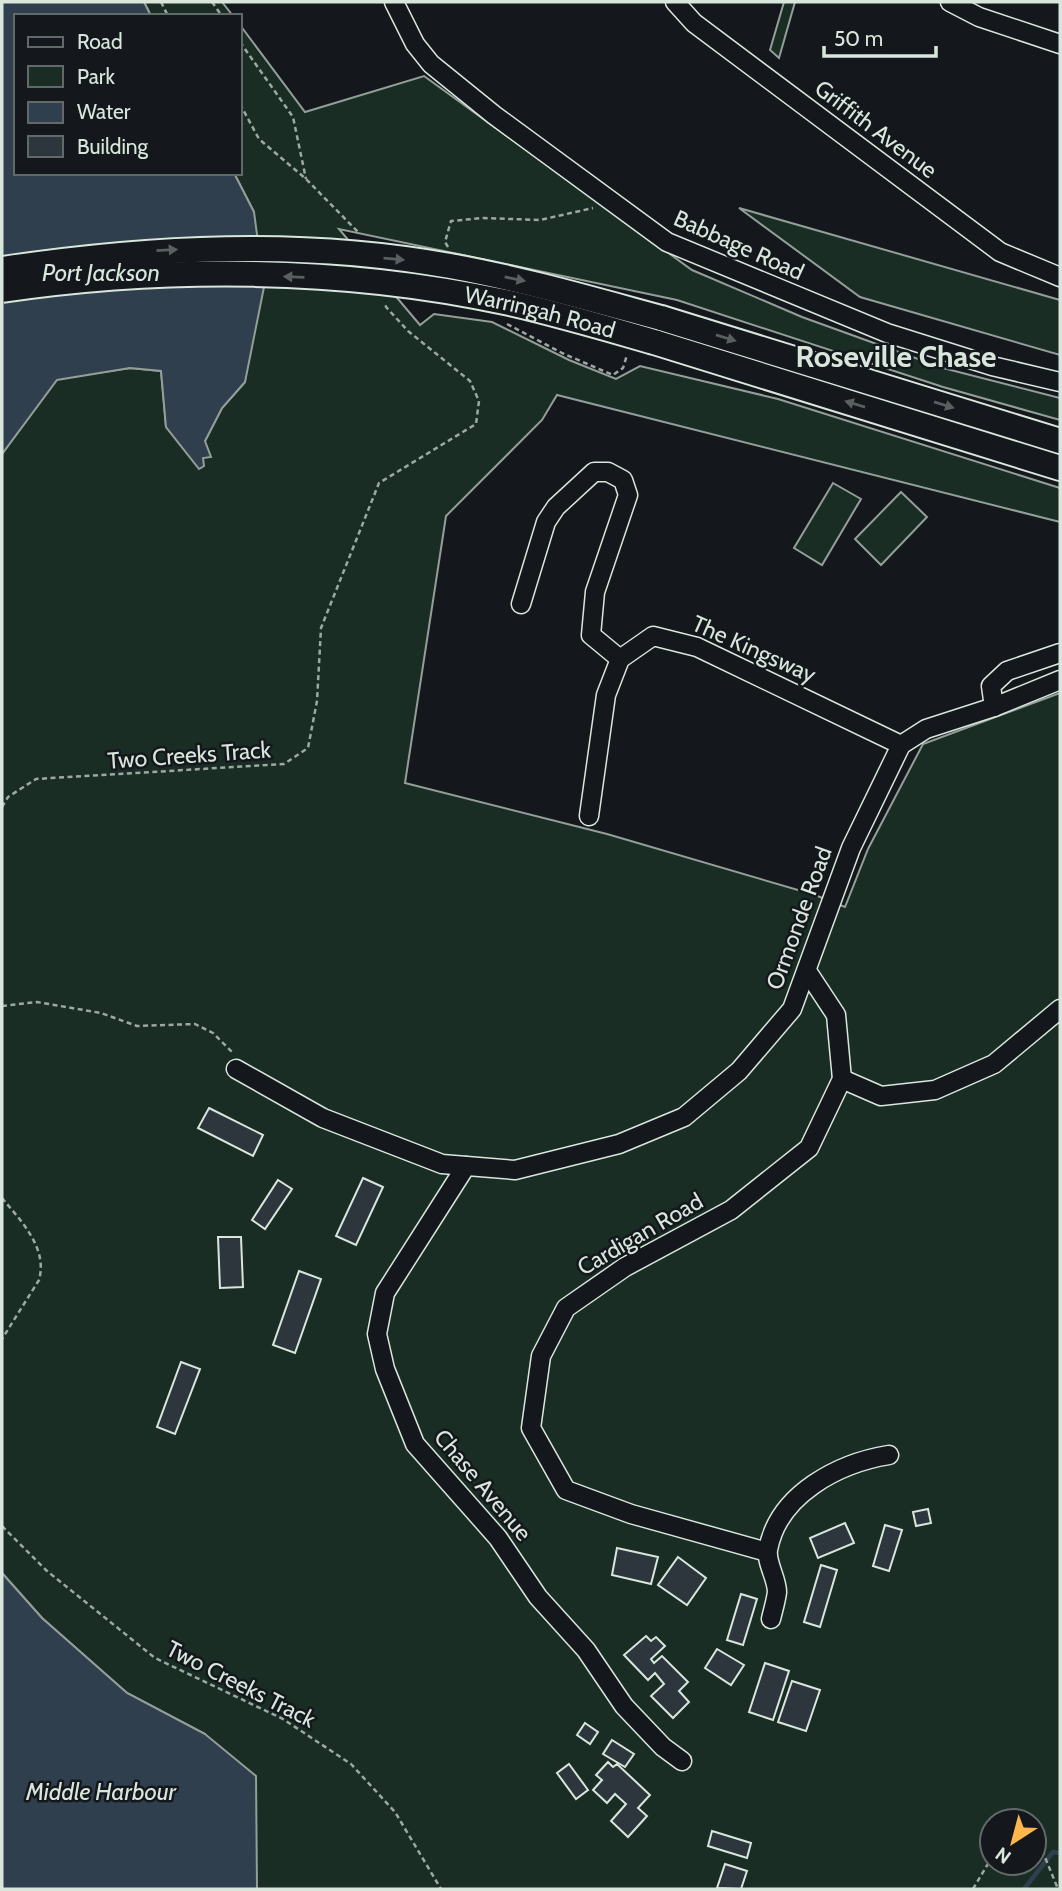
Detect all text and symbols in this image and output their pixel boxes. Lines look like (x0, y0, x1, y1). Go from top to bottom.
legend (14, 14, 242, 175)
scale bar (824, 14, 936, 58)
text: 50 m (834, 26, 883, 51)
text: Road (77, 29, 123, 54)
text: Park (77, 64, 115, 89)
street label: Griffith Avenue (809, 74, 943, 184)
text: Water (77, 99, 131, 124)
text: Building (77, 134, 149, 159)
street label: Babbage Road (670, 204, 808, 286)
one-way arrow (156, 245, 178, 256)
one-way arrow (383, 254, 405, 265)
water label: Port Jackson (42, 258, 160, 287)
one-way arrow (283, 272, 305, 283)
one-way arrow (504, 274, 526, 285)
street label: Warringah Road (462, 280, 619, 344)
one-way arrow (716, 334, 737, 344)
district label: Roseville Chase (795, 338, 997, 375)
one-way arrow (844, 399, 865, 409)
one-way arrow (934, 401, 955, 411)
street label: The Kingsway (688, 609, 821, 689)
street label: Two Creeks Track (106, 735, 272, 775)
street label: Ormonde Road (760, 843, 838, 993)
street label: Cardigan Road (572, 1187, 708, 1281)
street label: Chase Avenue (428, 1423, 538, 1547)
street label: Two Creeks Track (162, 1634, 321, 1734)
water label: Middle Harbour (25, 1777, 178, 1806)
north arrow (978, 1807, 1048, 1877)
text: N (991, 1842, 1015, 1869)

